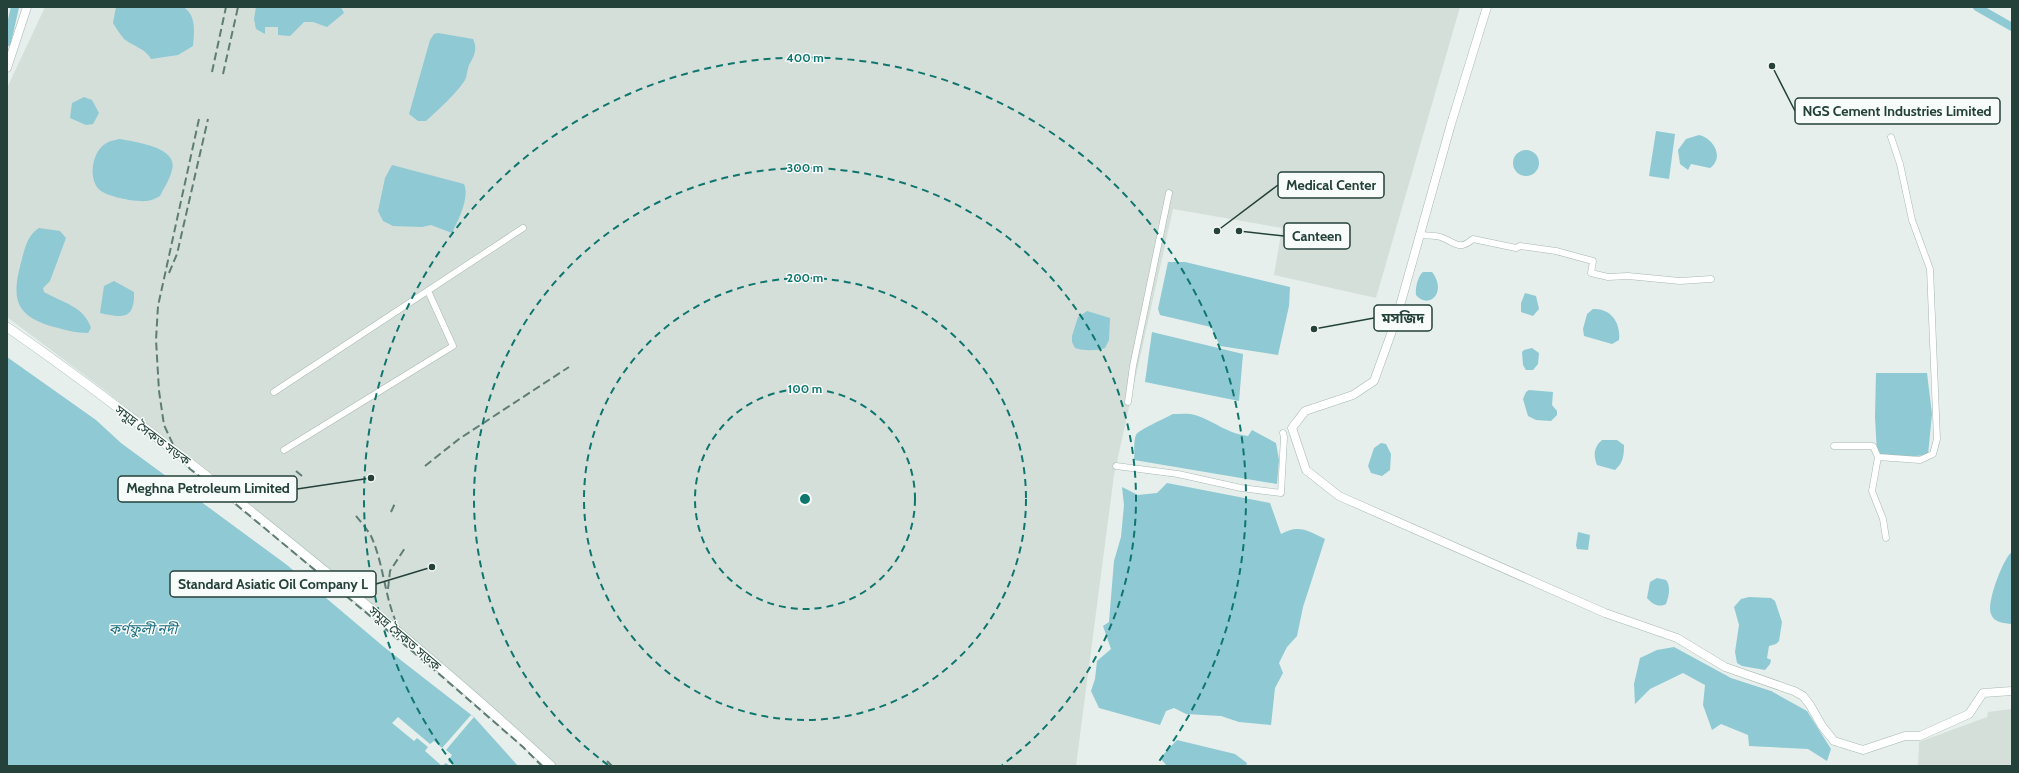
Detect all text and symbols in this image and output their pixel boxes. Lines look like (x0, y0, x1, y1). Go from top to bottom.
text: 400 m (786, 50, 824, 65)
callout: NGS Cement Industries Limited (1795, 98, 2000, 124)
text: NGS Cement Industries Limited (1802, 102, 1992, 120)
text: 300 m (787, 160, 823, 175)
callout: Medical Center (1278, 172, 1384, 198)
text: Medical Center (1286, 176, 1376, 194)
callout: Canteen (1284, 223, 1350, 249)
text: Canteen (1292, 227, 1342, 245)
text: 200 m (787, 270, 823, 285)
callout: মসজিদ (1374, 305, 1432, 331)
text: মসজিদ (1381, 309, 1425, 327)
text: 100 m (788, 381, 822, 396)
street label: সমুদ্র সৈকত সড়ক (111, 401, 194, 470)
callout: Meghna Petroleum Limited (118, 476, 297, 502)
text: Meghna Petroleum Limited (126, 479, 290, 497)
centre of rings (798, 492, 812, 506)
callout: Standard Asiatic Oil Company L (170, 571, 376, 597)
text: Standard Asiatic Oil Company L (178, 575, 368, 593)
street label: সমুদ্র সৈকত সড়ক (364, 602, 445, 675)
water label: কর্ণফুলী নদী (109, 620, 180, 638)

